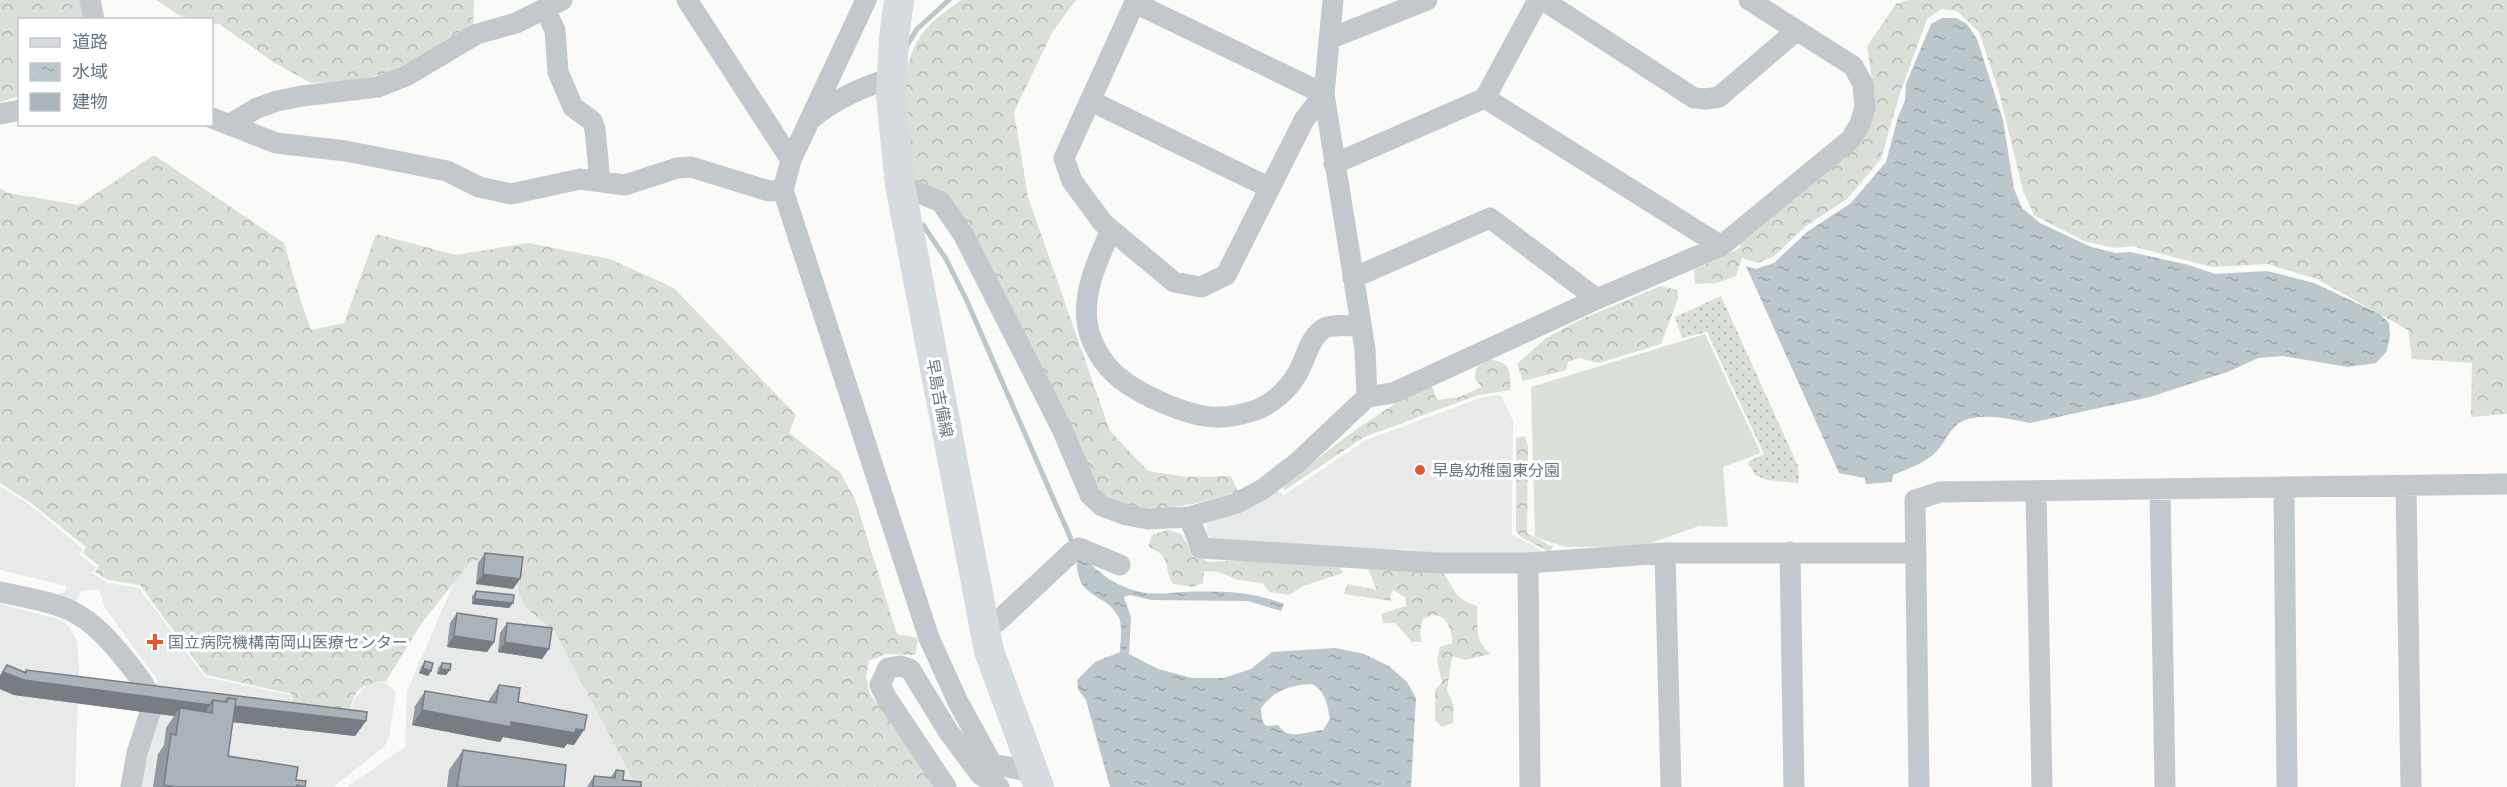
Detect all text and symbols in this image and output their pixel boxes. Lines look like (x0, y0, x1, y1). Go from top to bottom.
legend (18, 18, 213, 126)
text: 道路 (72, 31, 108, 53)
text: 水域 (72, 61, 108, 83)
text: 建物 (72, 91, 108, 113)
street label: 早島吉備線 (923, 357, 956, 439)
place label: 早島幼稚園東分園 (1432, 461, 1560, 480)
marker: 早島幼稚園東分園 (1413, 463, 1427, 477)
marker: 国立病院機構南岡山医療センター (146, 633, 164, 651)
place label: 国立病院機構南岡山医療センター (168, 633, 408, 652)

